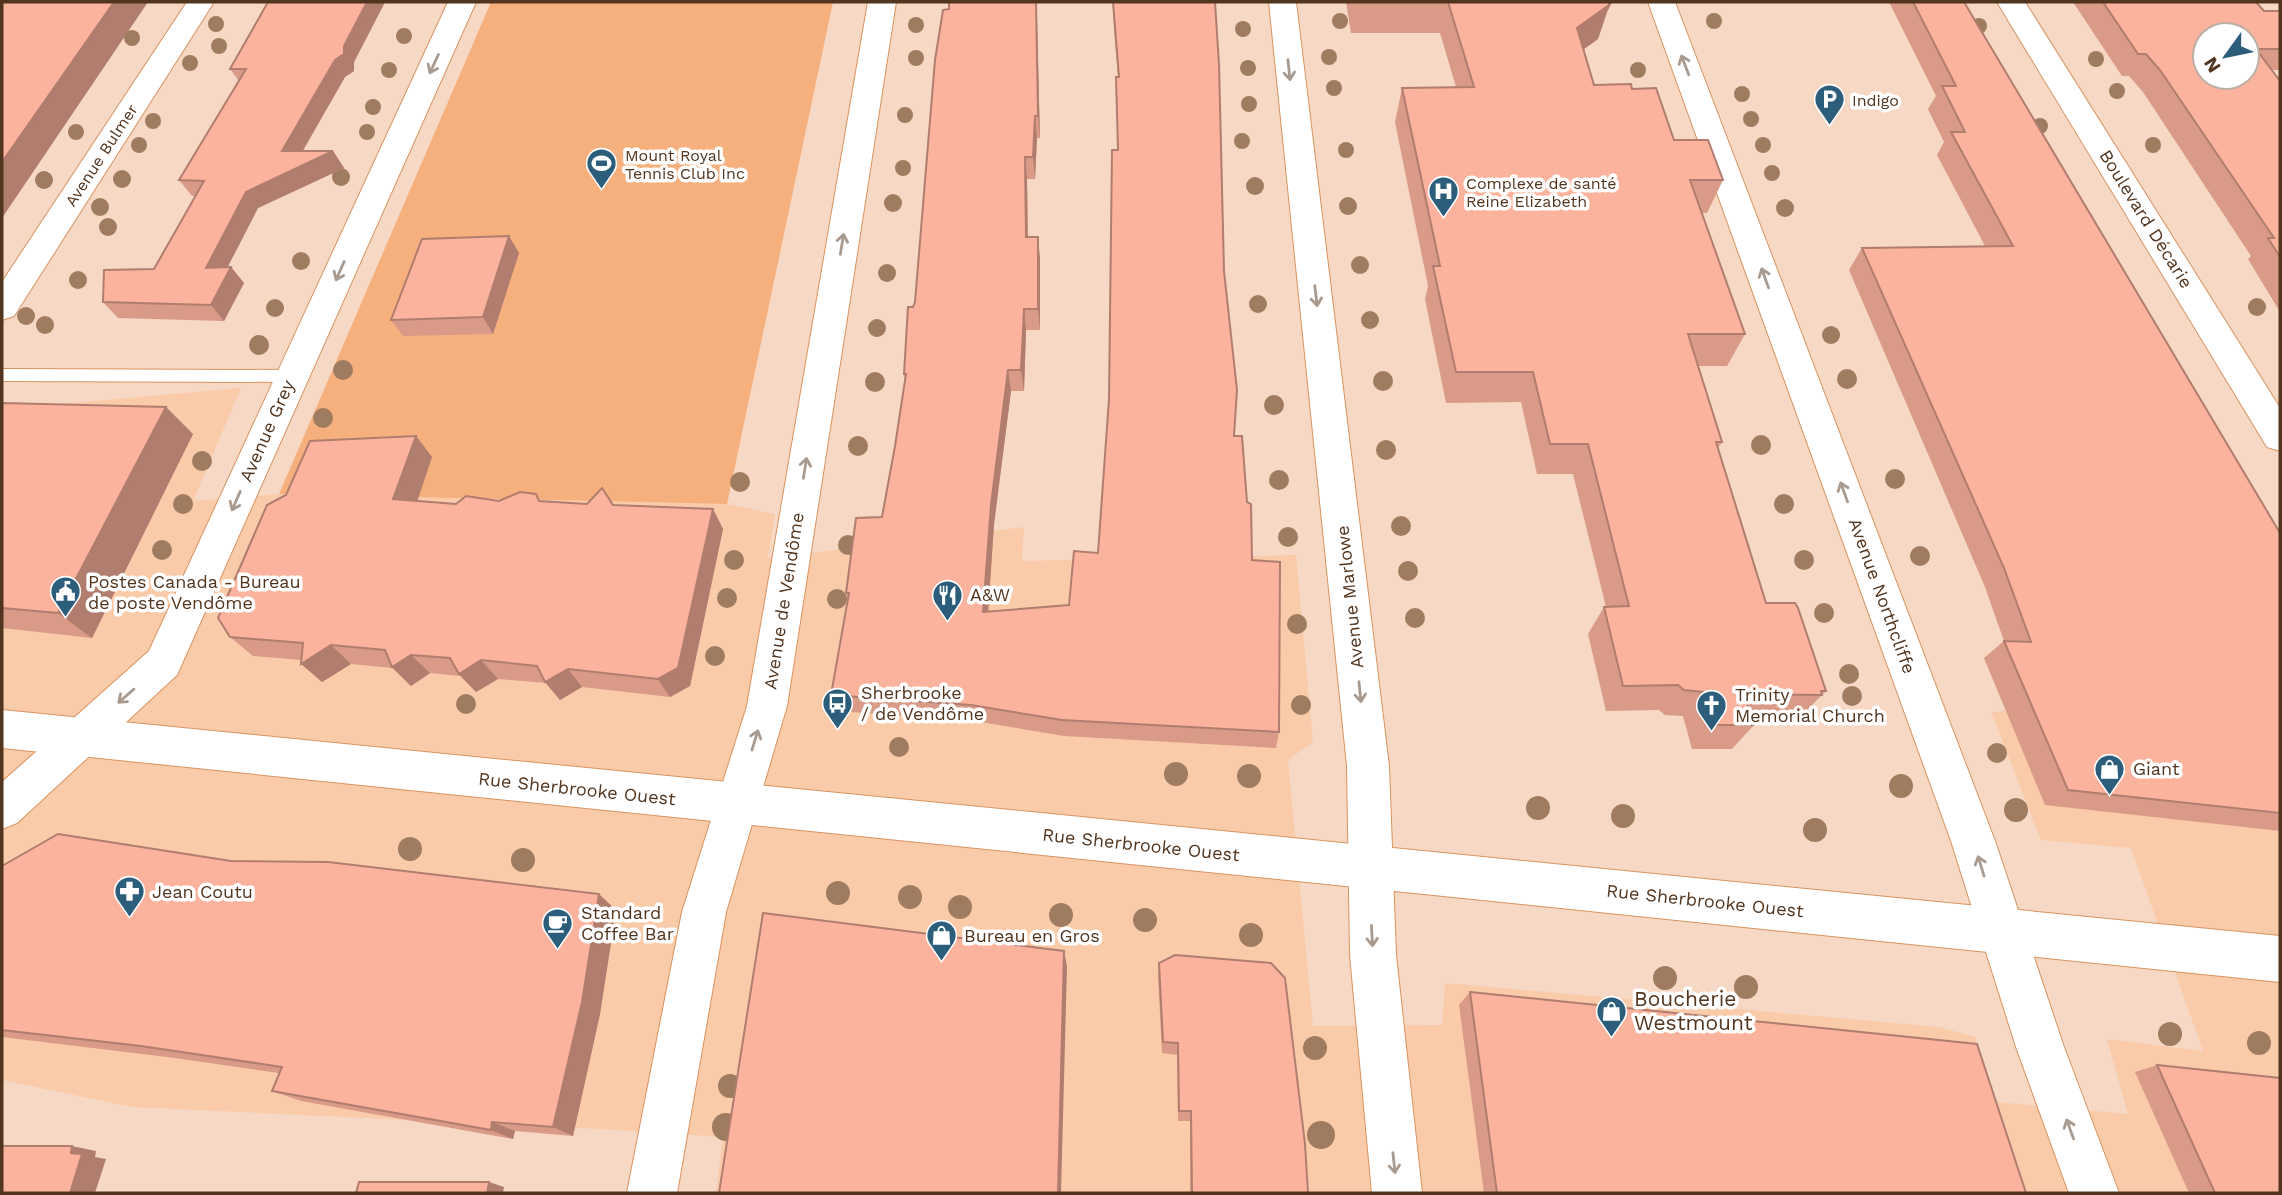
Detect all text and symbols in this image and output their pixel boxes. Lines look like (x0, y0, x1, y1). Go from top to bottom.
north arrow (2191, 21, 2261, 91)
one-way arrow (427, 53, 440, 74)
text: N (2199, 53, 2226, 77)
one-way arrow (1678, 55, 1690, 77)
one-way arrow (1283, 58, 1296, 80)
parking icon: Indigo (1812, 83, 1846, 127)
place label: Indigo (1852, 91, 1899, 110)
street label: Avenue Bulmer (61, 100, 142, 210)
place label: Mount Royal Tennis Club Inc (625, 146, 745, 183)
street label: Boulevard Décarie (2095, 146, 2198, 292)
sports icon: Mount Royal Tennis Club Inc (585, 147, 619, 191)
place label: Complexe de santé Reine Elizabeth (1466, 174, 1617, 211)
hospital icon: Complexe de santé Reine Elizabeth (1426, 175, 1460, 219)
one-way arrow (836, 233, 849, 256)
one-way arrow (332, 260, 346, 281)
one-way arrow (1757, 268, 1770, 290)
one-way arrow (1309, 284, 1322, 306)
street label: Avenue Grey (235, 376, 299, 485)
one-way arrow (799, 457, 812, 480)
one-way arrow (1836, 481, 1849, 503)
one-way arrow (229, 490, 242, 511)
street label: Avenue de Vendôme (759, 511, 808, 691)
street label: Avenue Northcliffe (1845, 515, 1920, 676)
street label: Avenue Marlowe (1332, 524, 1367, 670)
place label: Postes Canada - Bureau de poste Vendôme (88, 571, 301, 613)
public building icon: Postes Canada - Bureau de poste Vendôme (48, 575, 82, 619)
restaurant icon: A&W (930, 578, 964, 622)
place label: A&W (970, 584, 1010, 605)
one-way arrow (1353, 680, 1366, 703)
place label: Sherbrooke / de Vendôme (861, 682, 984, 724)
place label: Trinity Memorial Church (1735, 684, 1885, 726)
bus stop icon: Sherbrooke / de Vendôme (821, 686, 855, 730)
one-way arrow (117, 688, 135, 704)
church icon: Trinity Memorial Church (1695, 688, 1729, 732)
one-way arrow (750, 729, 763, 751)
shop icon: Giant (2093, 752, 2127, 796)
place label: Giant (2133, 758, 2180, 779)
street label: Rue Sherbrooke Ouest (477, 768, 677, 809)
street label: Rue Sherbrooke Ouest (1041, 824, 1241, 865)
one-way arrow (1974, 856, 1987, 878)
pharmacy icon: Jean Coutu (112, 875, 146, 919)
street label: Rue Sherbrooke Ouest (1605, 880, 1805, 921)
place label: Jean Coutu (152, 881, 253, 902)
place label: Standard Coffee Bar (581, 902, 674, 944)
cafe icon: Standard Coffee Bar (541, 906, 575, 950)
shop icon: Bureau en Gros (924, 919, 958, 963)
one-way arrow (1366, 924, 1379, 947)
place label: Bureau en Gros (964, 925, 1100, 946)
place label: Boucherie Westmount (1634, 986, 1753, 1035)
shop icon: Boucherie Westmount (1594, 994, 1628, 1038)
one-way arrow (2063, 1119, 2076, 1141)
one-way arrow (1387, 1151, 1400, 1174)

